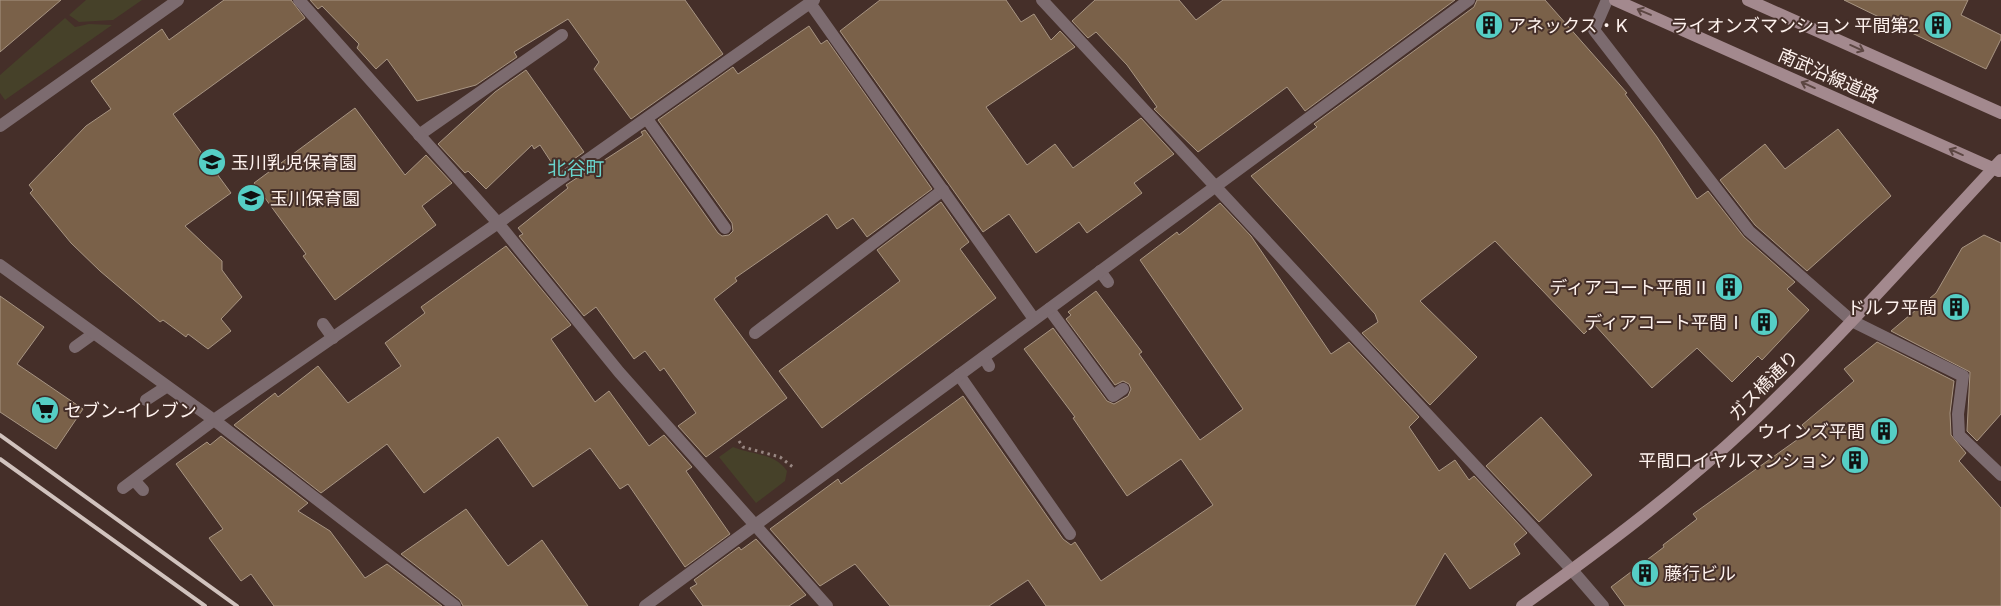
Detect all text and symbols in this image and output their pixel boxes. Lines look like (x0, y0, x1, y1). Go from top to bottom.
one-way arrow (1637, 7, 1652, 17)
building icon: アネックス・K (1474, 10, 1504, 40)
building icon: ライオンズマンション 平間第2 (1923, 10, 1953, 40)
place label: アネックス・K (1508, 14, 1628, 36)
place label: ライオンズマンション 平間第2 (1670, 14, 1919, 36)
street label: 南武沿線道路 (1775, 43, 1883, 107)
one-way arrow (1849, 44, 1864, 54)
one-way arrow (1801, 80, 1816, 90)
one-way arrow (1949, 146, 1964, 156)
school or university icon: 玉川乳児保育園 (197, 147, 227, 177)
place label: 玉川乳児保育園 (231, 151, 357, 173)
district label: 北谷町 (547, 156, 605, 179)
school or university icon: 玉川保育園 (236, 183, 266, 213)
place label: 玉川保育園 (270, 187, 360, 209)
building icon: ディアコート平間Ⅱ (1714, 272, 1744, 302)
place label: ディアコート平間Ⅱ (1549, 276, 1710, 298)
building icon: ドルフ平間 (1941, 292, 1971, 322)
place label: ドルフ平間 (1847, 296, 1937, 318)
building icon: ディアコート平間Ⅰ (1749, 307, 1779, 337)
place label: ディアコート平間Ⅰ (1584, 311, 1745, 333)
street label: ガス橋通り (1723, 345, 1803, 425)
supermarket icon: セブン-イレブン (30, 395, 60, 425)
place label: セブン-イレブン (64, 399, 197, 421)
building icon: ウインズ平間 (1869, 416, 1899, 446)
place label: ウインズ平間 (1757, 420, 1865, 442)
building icon: 平間ロイヤルマンション (1840, 445, 1870, 475)
place label: 平間ロイヤルマンション (1639, 449, 1836, 471)
building icon: 藤行ビル (1630, 558, 1660, 588)
place label: 藤行ビル (1664, 562, 1736, 584)

